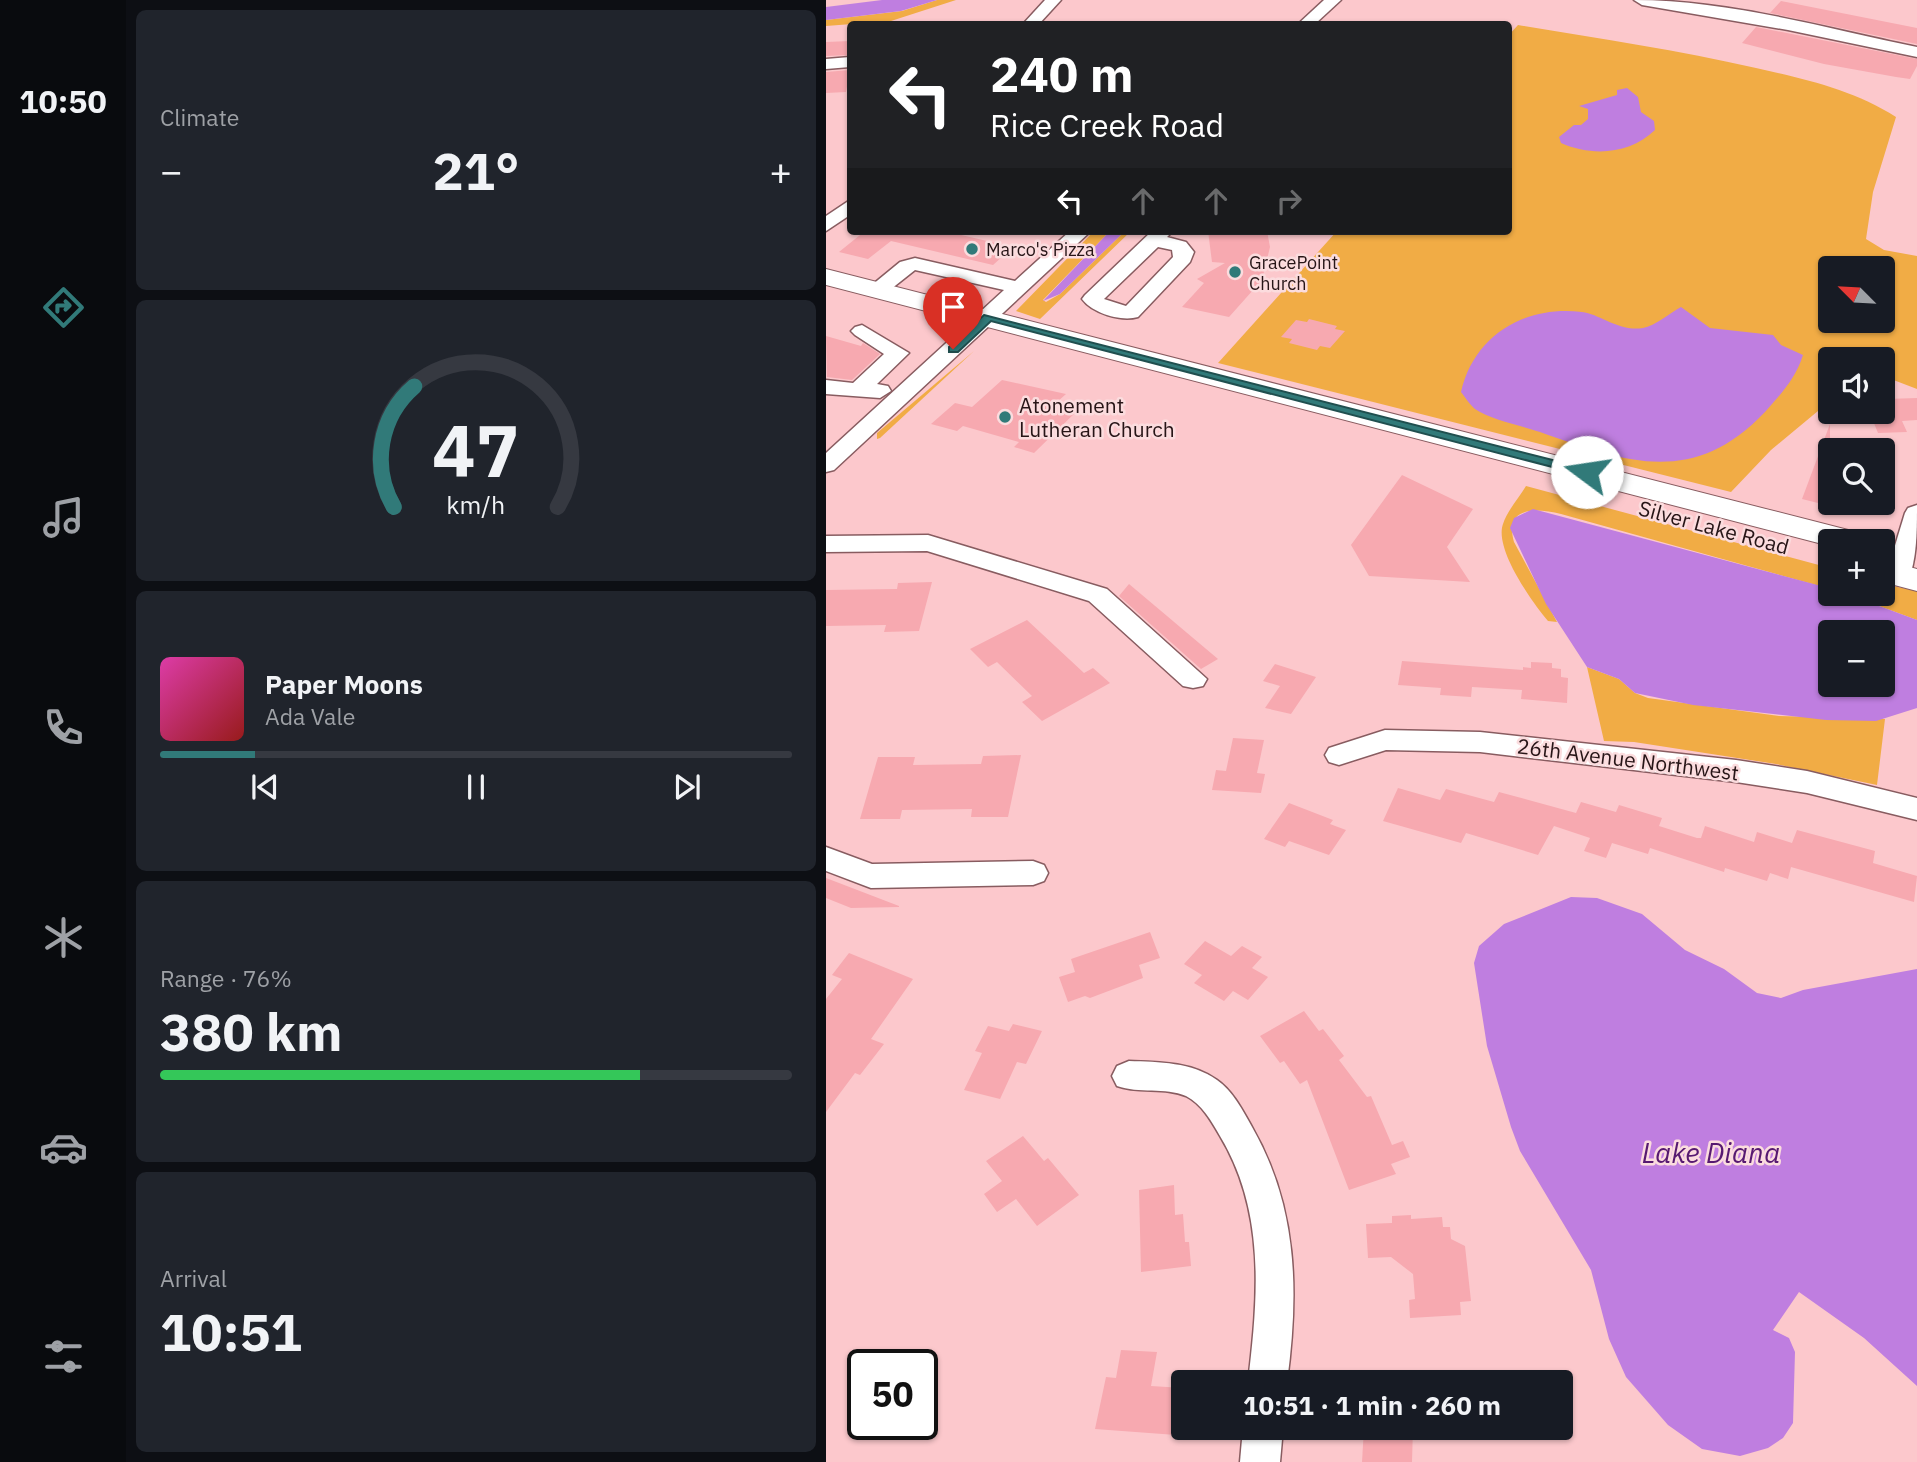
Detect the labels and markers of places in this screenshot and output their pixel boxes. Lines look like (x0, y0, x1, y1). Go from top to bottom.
place label: Marco's Pizza (986, 238, 1095, 261)
marker: Marco's Pizza (964, 241, 980, 257)
place label: GracePoint Church (1249, 251, 1338, 295)
marker: GracePoint Church (1227, 264, 1243, 280)
pin (923, 277, 983, 349)
place label: Atonement Lutheran Church (1019, 391, 1175, 443)
marker: Atonement Lutheran Church (997, 409, 1013, 425)

